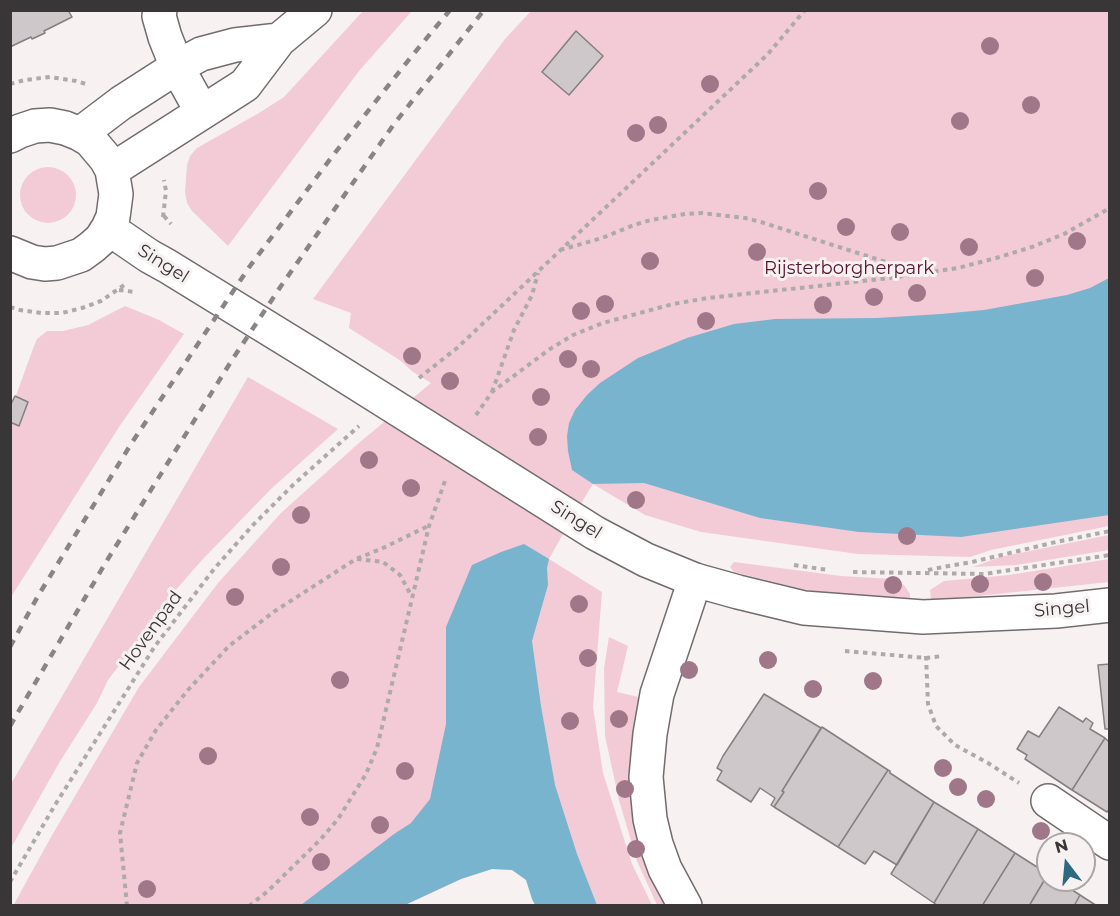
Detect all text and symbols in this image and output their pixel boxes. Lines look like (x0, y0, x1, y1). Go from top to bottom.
street label: Singel (133, 240, 193, 288)
park label: Rijsterborgherpark (764, 258, 934, 280)
street label: Singel (546, 496, 606, 544)
street label: Hovenpad (115, 587, 187, 675)
street label: Singel (1033, 596, 1091, 622)
north arrow (1036, 832, 1096, 892)
text: N (1053, 835, 1070, 857)

